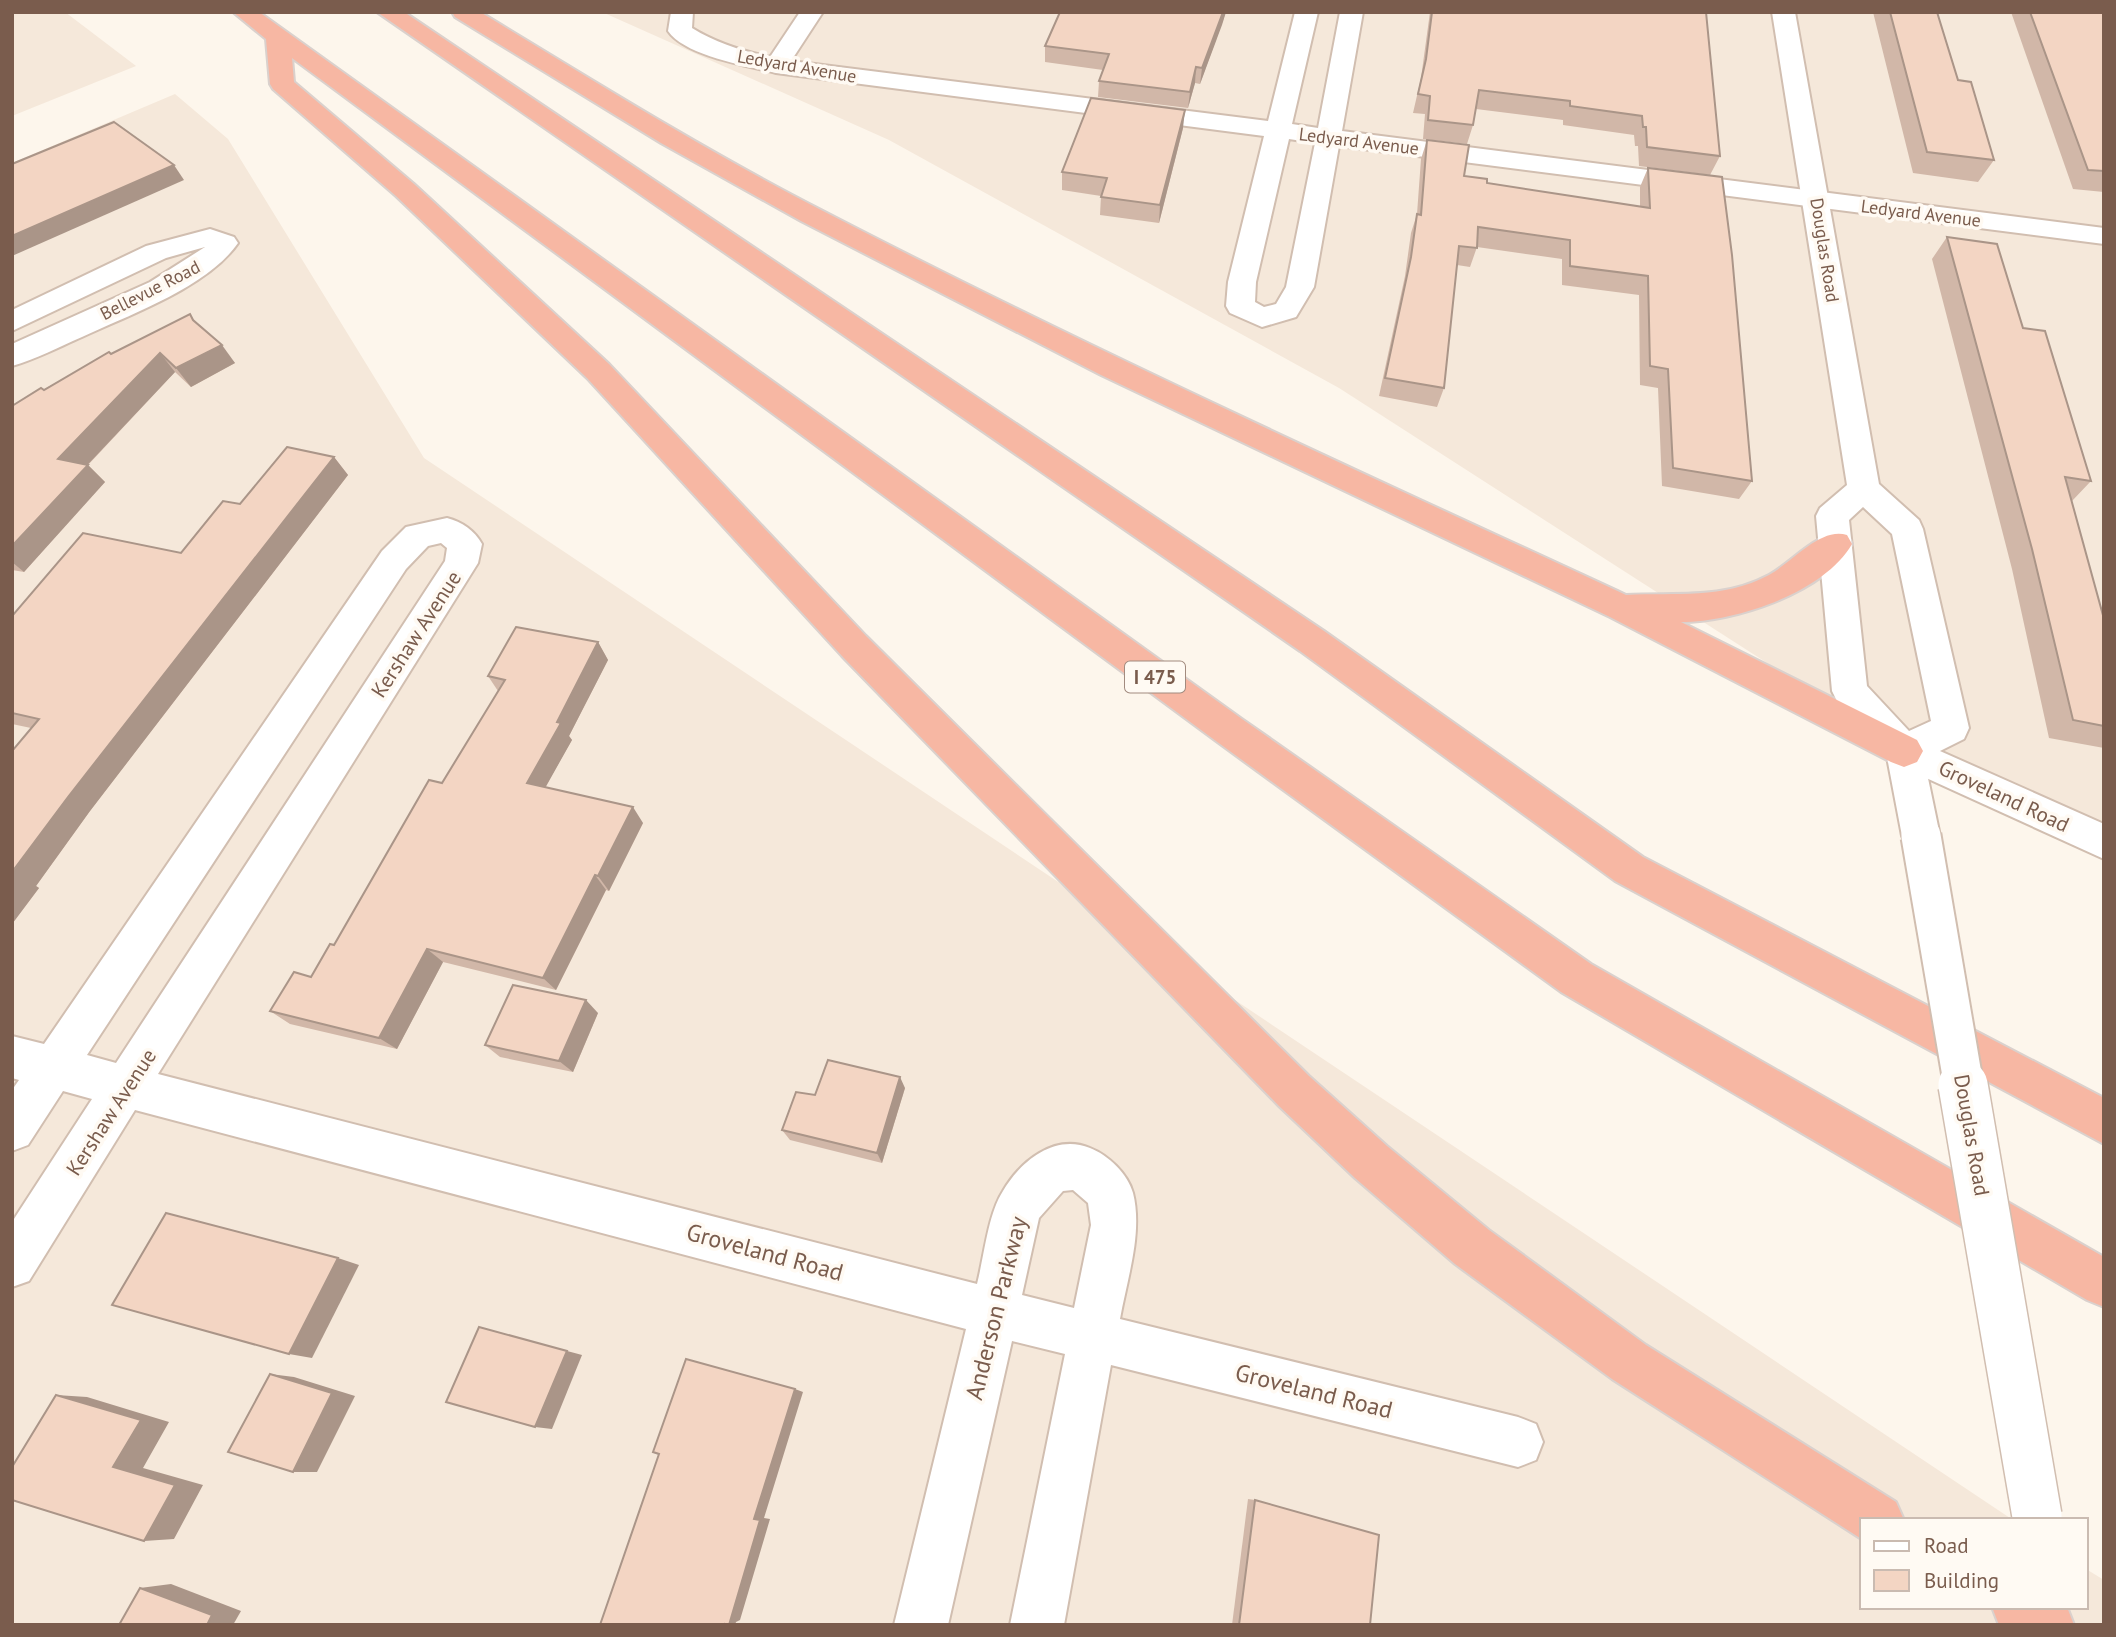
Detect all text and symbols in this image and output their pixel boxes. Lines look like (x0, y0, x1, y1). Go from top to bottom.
street label: Ledyard Avenue (736, 44, 858, 88)
street label: Ledyard Avenue (1298, 122, 1420, 160)
street label: Ledyard Avenue (1860, 194, 1982, 232)
street label: Douglas Road (1805, 196, 1845, 304)
street label: Bellevue Road (96, 255, 204, 325)
street label: Kershaw Avenue (365, 566, 467, 702)
road number: I 475 (1125, 662, 1185, 692)
street label: Groveland Road (1934, 754, 2074, 838)
street label: Kershaw Avenue (60, 1044, 162, 1180)
street label: Douglas Road (1948, 1072, 1996, 1198)
street label: Anderson Parkway (958, 1213, 1034, 1403)
street label: Groveland Road (683, 1216, 847, 1288)
street label: Groveland Road (1232, 1356, 1396, 1426)
legend (1860, 1518, 2088, 1609)
text: Road (1924, 1532, 1968, 1559)
text: Building (1924, 1567, 1999, 1594)

